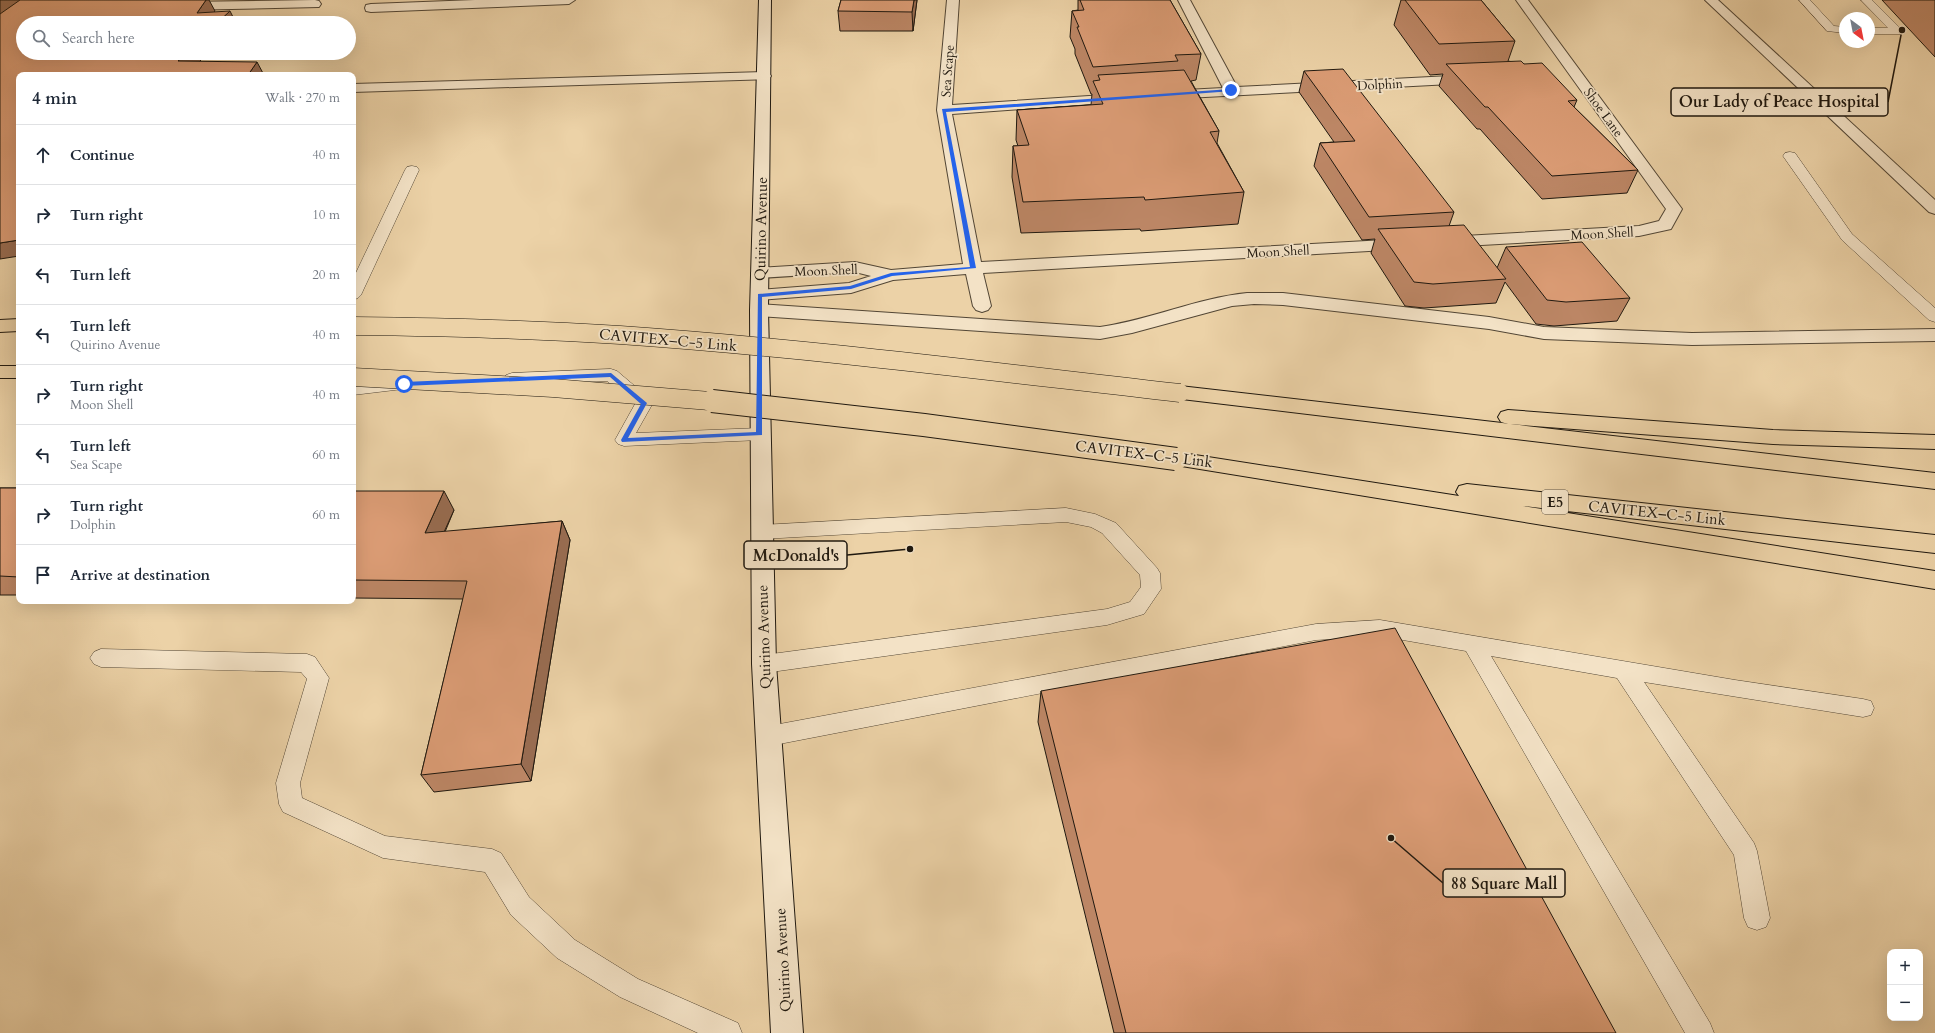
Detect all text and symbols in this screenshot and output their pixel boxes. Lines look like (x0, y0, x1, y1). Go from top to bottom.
north arrow (1839, 12, 1875, 48)
search box (16, 16, 356, 60)
icon: search (30, 27, 52, 49)
text: Search here (62, 28, 135, 48)
street label: Sea Scape (937, 44, 959, 98)
street label: Dolphin (1357, 75, 1404, 95)
route end (1222, 81, 1240, 99)
street label: Shoe Lane (1579, 84, 1627, 141)
text: 4 min (32, 87, 77, 110)
callout: Our Lady of Peace Hospital (1671, 88, 1888, 116)
text: Walk · 270 m (265, 89, 340, 107)
text: Our Lady of Peace Hospital (1679, 91, 1880, 113)
icon: ahead (32, 144, 54, 166)
text: Continue (70, 145, 135, 165)
text: 40 m (312, 146, 340, 164)
street label: Quirino Avenue (750, 176, 772, 281)
icon: right (32, 204, 54, 226)
text: Turn right (70, 205, 143, 225)
text: 10 m (312, 206, 340, 224)
street label: Moon Shell (1570, 223, 1635, 245)
street label: Moon Shell (1246, 241, 1311, 263)
street label: Moon Shell (794, 261, 859, 281)
icon: left (32, 264, 54, 286)
text: Turn left (70, 265, 131, 285)
text: 20 m (312, 266, 340, 284)
text: Turn left (70, 316, 131, 336)
icon: left (32, 324, 54, 346)
street label: CAVITEX–C-5 Link (598, 324, 738, 356)
text: 40 m (312, 326, 340, 344)
text: Quirino Avenue (70, 336, 160, 354)
route start (395, 375, 413, 393)
text: Turn right (70, 376, 143, 396)
icon: right (32, 384, 54, 406)
text: 40 m (312, 386, 340, 404)
text: Moon Shell (70, 396, 133, 414)
text: Turn left (70, 436, 131, 456)
street label: CAVITEX–C-5 Link (1074, 436, 1214, 472)
icon: left (32, 444, 54, 466)
text: 60 m (312, 446, 340, 464)
text: Sea Scape (70, 456, 122, 474)
road number: E5 (1542, 490, 1568, 514)
text: Turn right (70, 496, 143, 516)
street label: CAVITEX–C-5 Link (1587, 496, 1727, 530)
icon: right (32, 504, 54, 526)
text: 60 m (312, 506, 340, 524)
text: Dolphin (70, 516, 116, 534)
callout: McDonald's (744, 541, 847, 569)
text: McDonald's (753, 545, 839, 567)
icon: arrive (32, 564, 54, 586)
text: Arrive at destination (70, 565, 210, 585)
street label: Quirino Avenue (752, 584, 776, 690)
callout: 88 Square Mall (1443, 869, 1565, 897)
text: 88 Square Mall (1451, 873, 1558, 895)
street label: Quirino Avenue (770, 907, 796, 1013)
map controls (1887, 949, 1923, 1021)
button: + (1887, 949, 1923, 985)
button: − (1887, 985, 1923, 1021)

